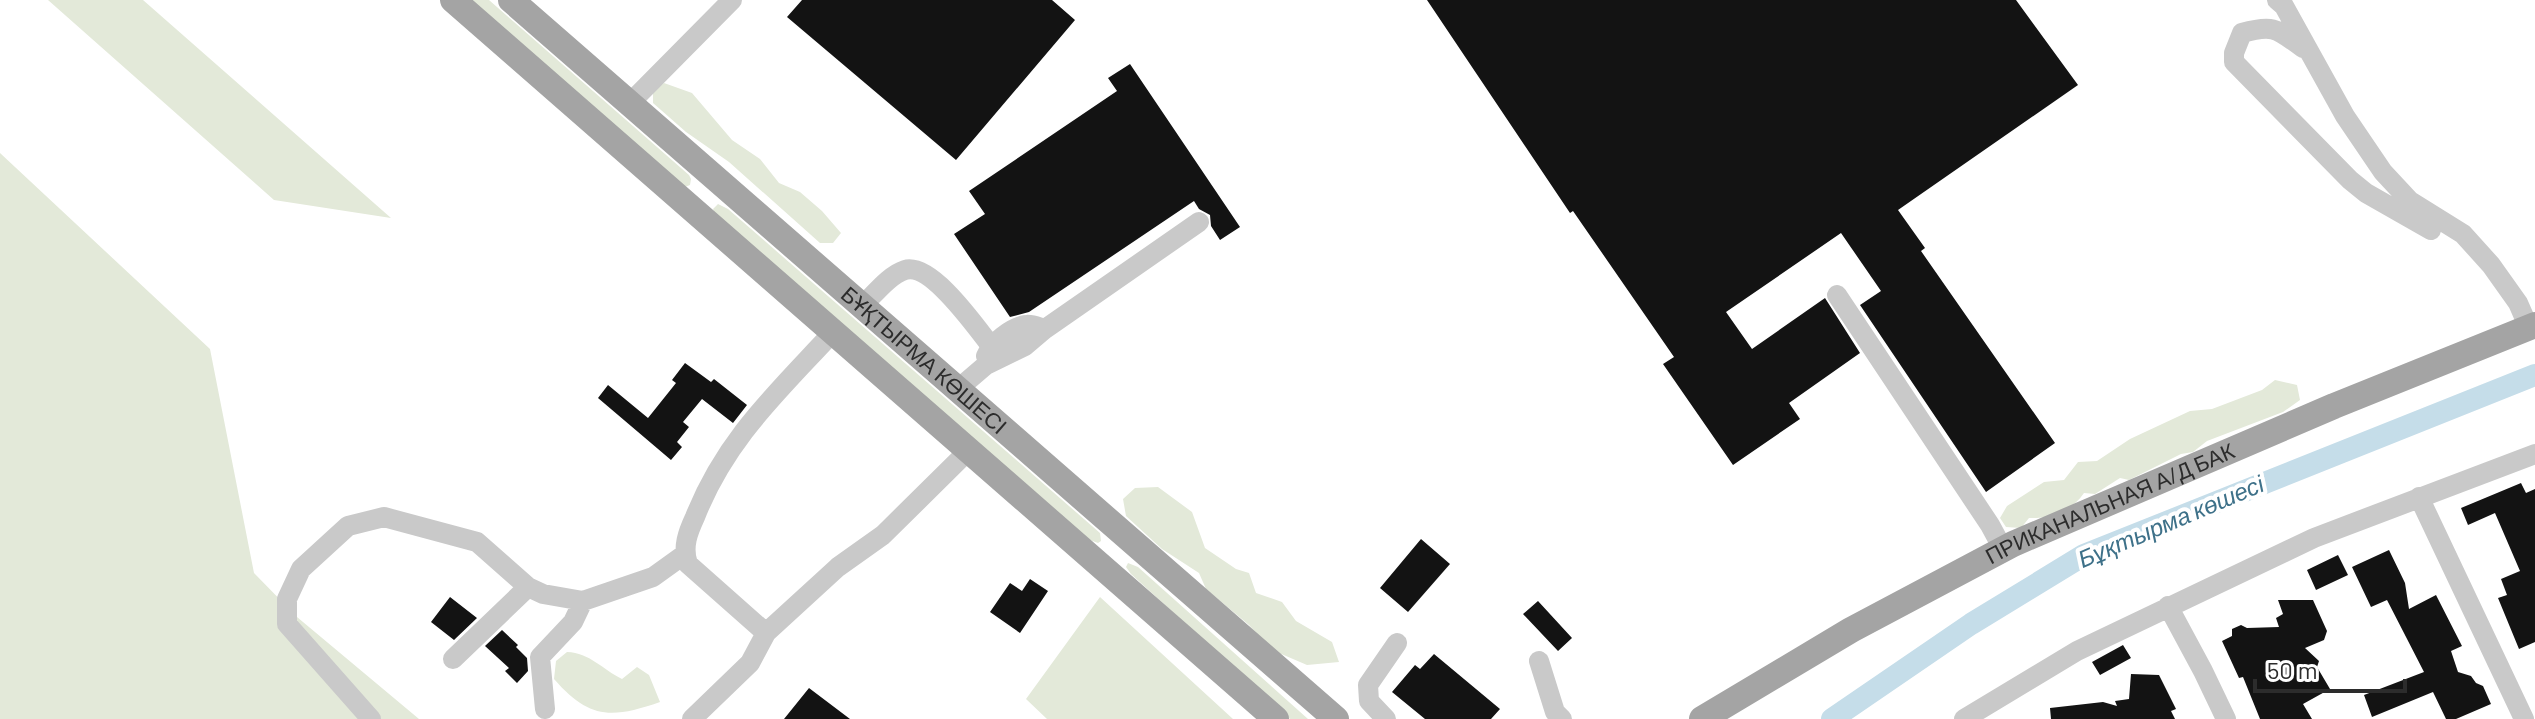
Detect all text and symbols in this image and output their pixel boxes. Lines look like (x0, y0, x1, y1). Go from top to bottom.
street label: БҰҚТЫРМА КӨШЕСІ (837, 280, 1013, 438)
street label: ПРИКАНАЛЬНАЯ А/Д БАК (1980, 436, 2238, 568)
water label: Бұқтырма көшесі (2073, 468, 2268, 573)
scale bar (2255, 643, 2405, 693)
text: 50 m (2267, 655, 2318, 684)

